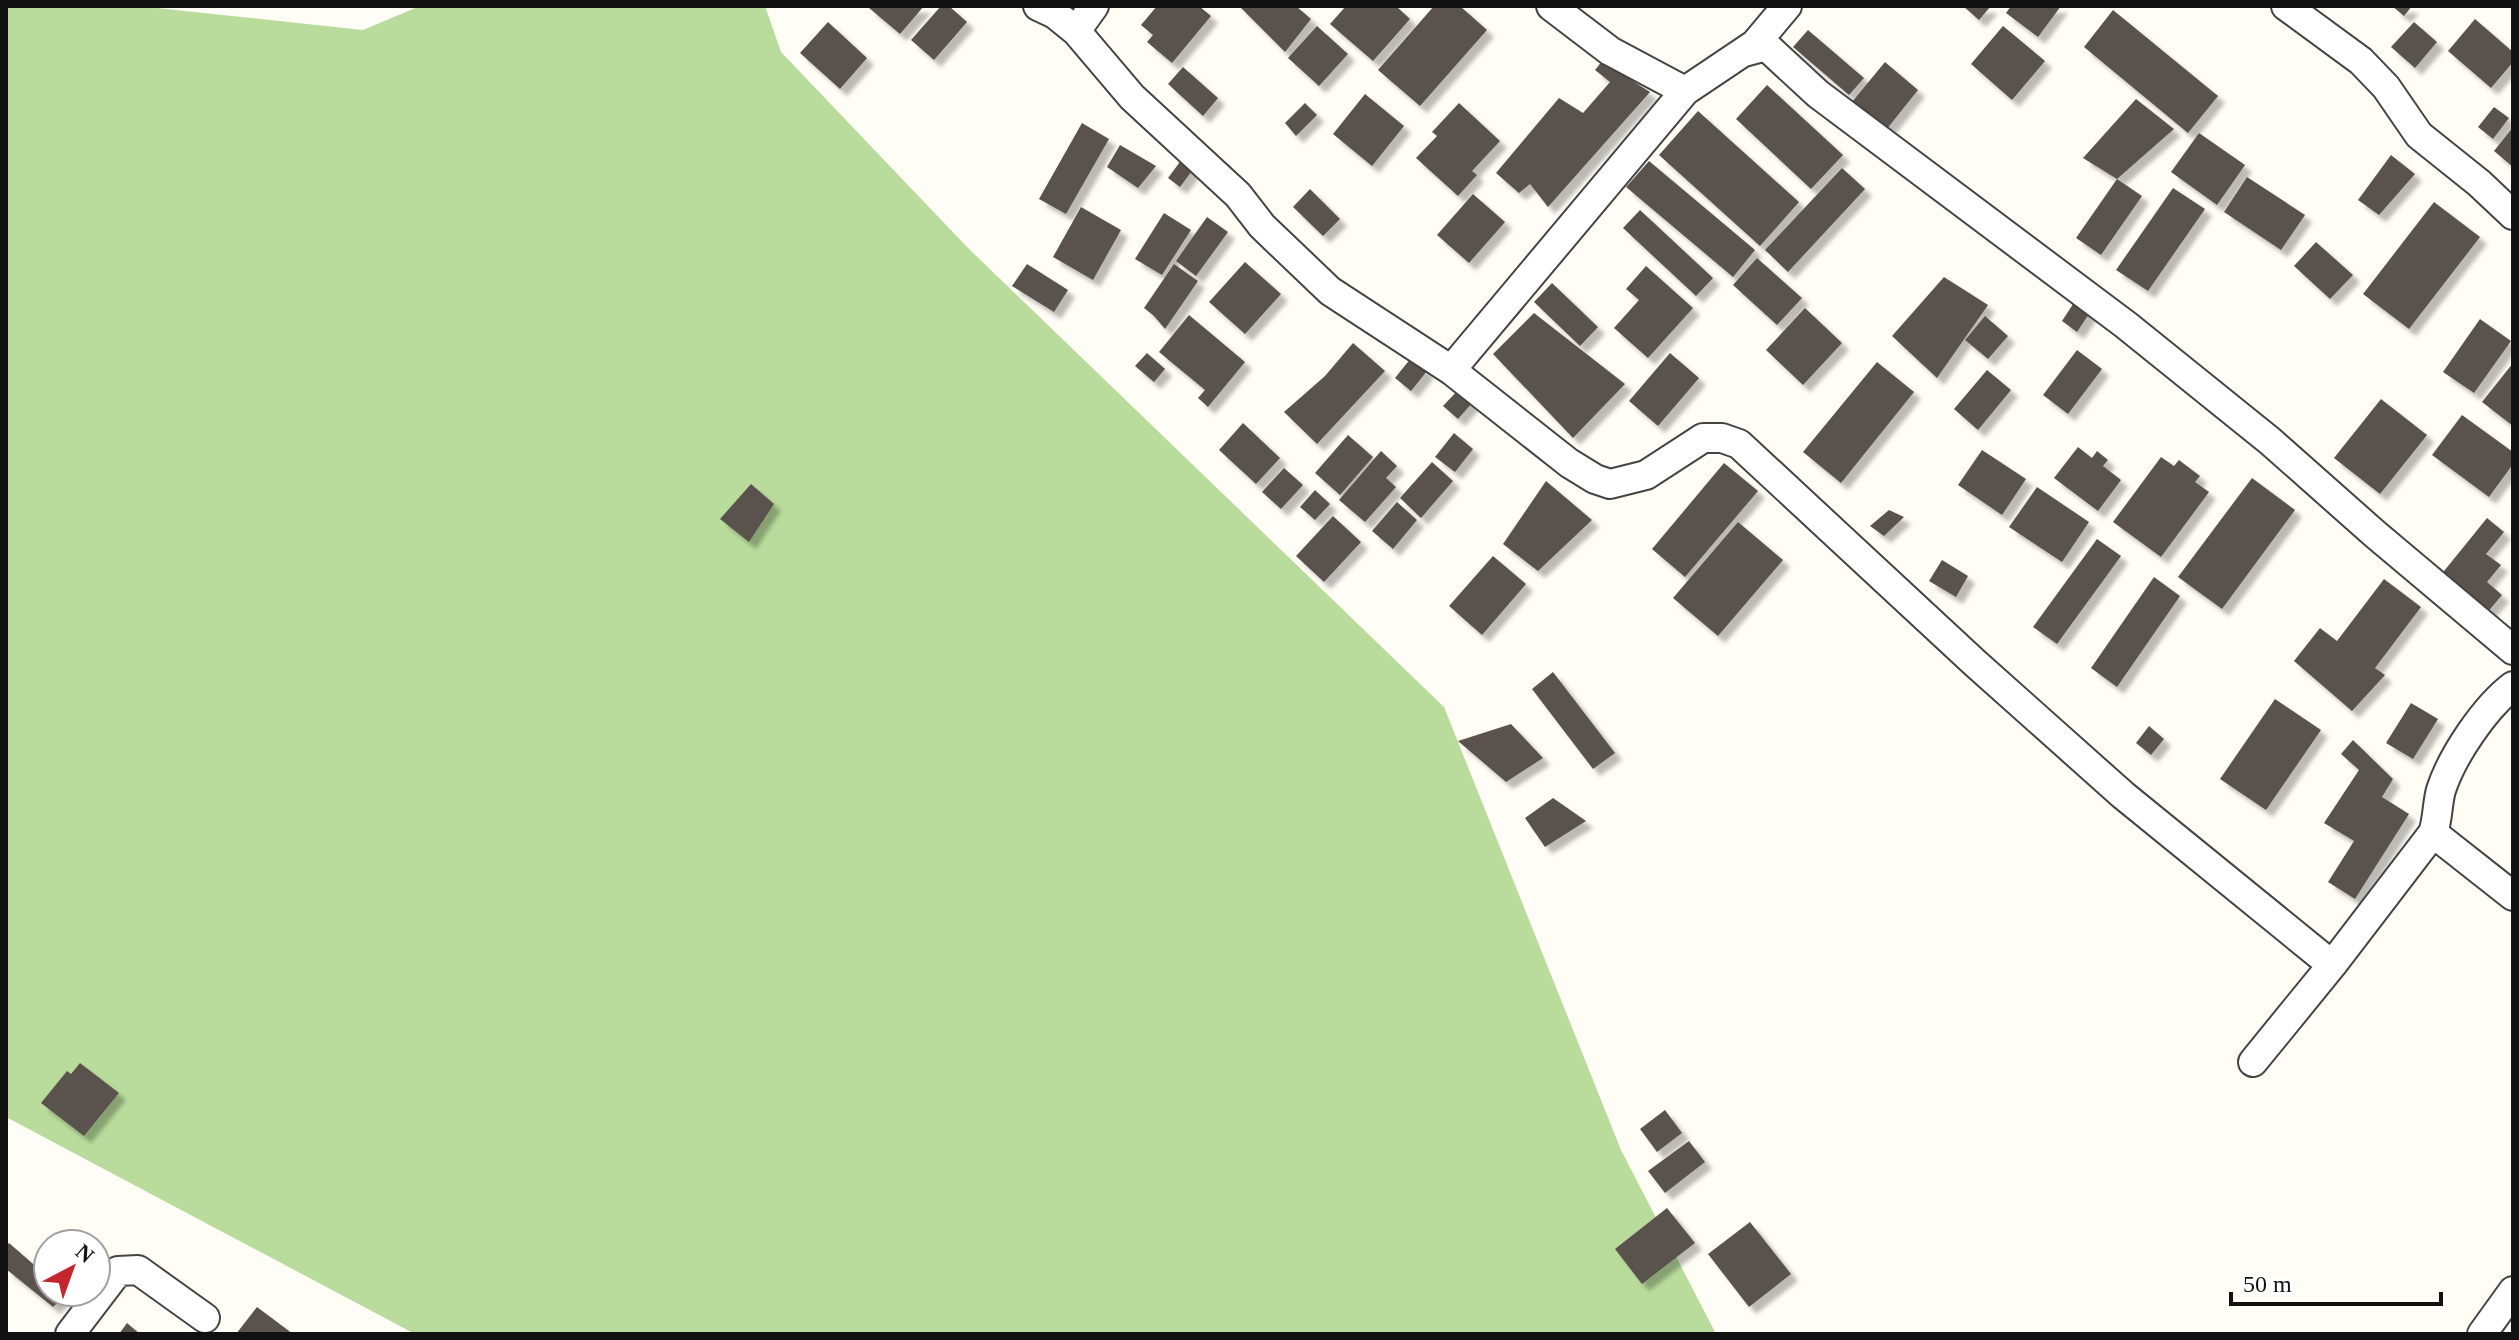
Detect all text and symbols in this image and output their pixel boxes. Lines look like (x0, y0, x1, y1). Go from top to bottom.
north arrow (32, 1228, 112, 1308)
text: N (71, 1239, 99, 1268)
scale bar (2231, 1256, 2441, 1306)
text: 50 m (2243, 1271, 2292, 1297)

